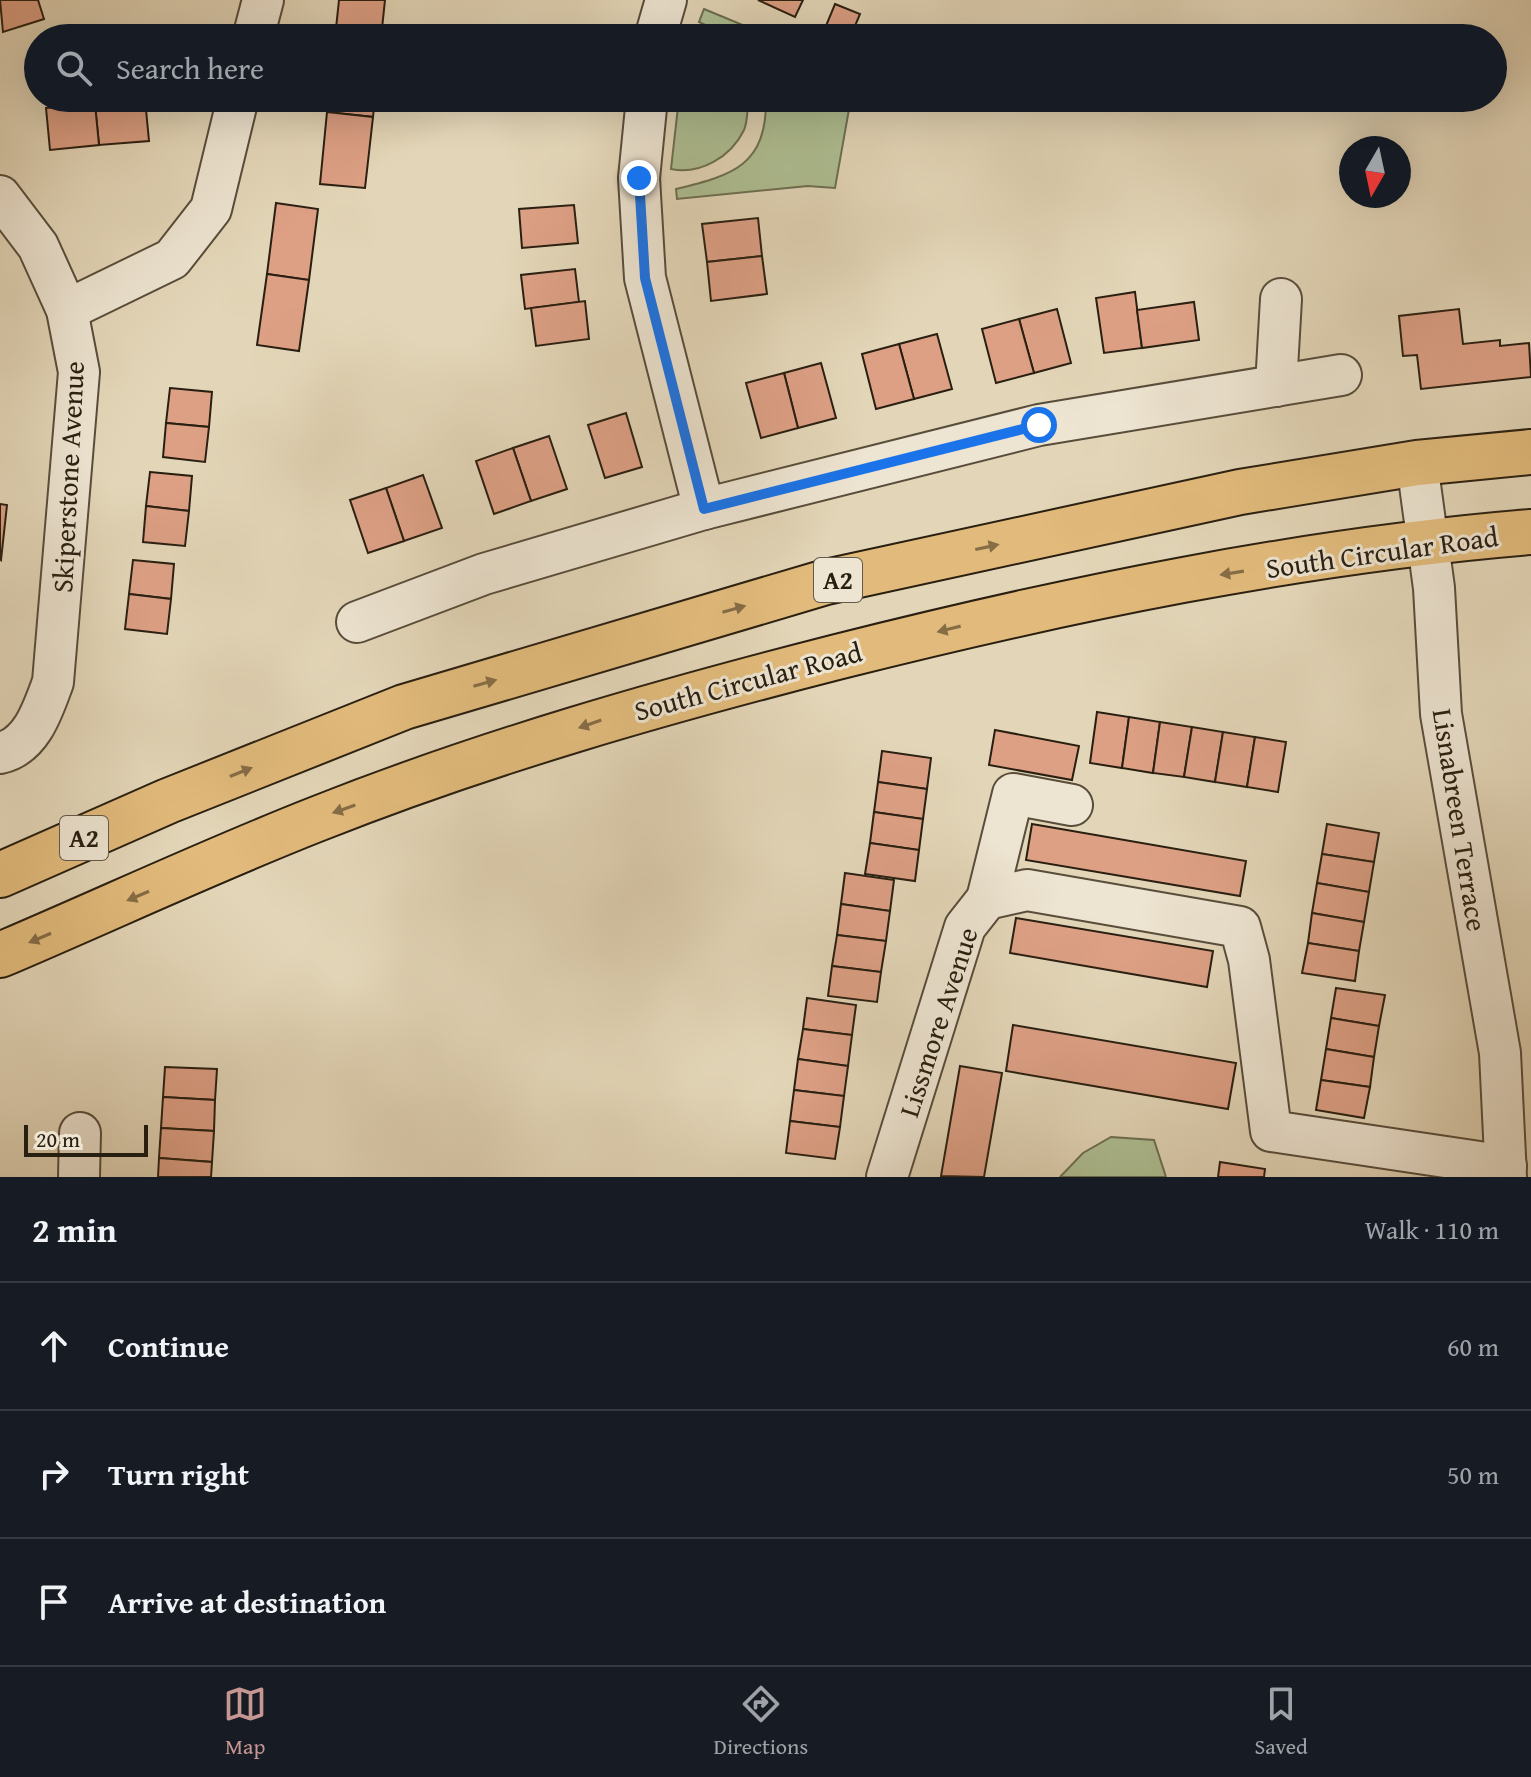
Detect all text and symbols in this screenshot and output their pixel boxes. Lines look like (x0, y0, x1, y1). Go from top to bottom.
search box (24, 24, 1507, 112)
icon: search (52, 46, 96, 90)
text: Search here (116, 46, 264, 90)
north arrow (1339, 136, 1411, 208)
route end (621, 160, 657, 196)
street label: Skiperstone Avenue (41, 360, 94, 594)
route start (1021, 407, 1057, 443)
street label: South Circular Road (1263, 515, 1501, 588)
one-way arrow (974, 540, 999, 553)
road number: A2 (814, 558, 862, 602)
one-way arrow (1219, 567, 1244, 580)
one-way arrow (723, 602, 747, 615)
one-way arrow (937, 623, 962, 635)
street label: South Circular Road (630, 630, 866, 731)
one-way arrow (473, 676, 497, 689)
street label: Lisnabreen Terrace (1423, 706, 1498, 934)
one-way arrow (578, 719, 602, 731)
one-way arrow (229, 765, 253, 778)
one-way arrow (332, 804, 356, 816)
road number: A2 (60, 816, 108, 860)
one-way arrow (126, 890, 149, 903)
street label: Lissmore Avenue (888, 922, 988, 1122)
one-way arrow (28, 931, 52, 944)
scale bar (24, 1121, 148, 1157)
text: 20 m (36, 1123, 80, 1155)
text: 2 min (32, 1205, 117, 1254)
text: Walk · 110 m (1365, 1210, 1499, 1249)
icon: ahead (32, 1324, 76, 1368)
text: Continue (108, 1324, 229, 1368)
text: 60 m (1447, 1327, 1499, 1366)
icon: right (32, 1452, 76, 1496)
text: Turn right (108, 1452, 249, 1496)
text: 50 m (1447, 1455, 1499, 1494)
icon: arrive (32, 1580, 76, 1624)
text: Arrive at destination (108, 1580, 386, 1624)
tab: Map (223, 1682, 267, 1762)
tab: Directions (714, 1682, 808, 1762)
tab: Saved (1255, 1682, 1308, 1762)

